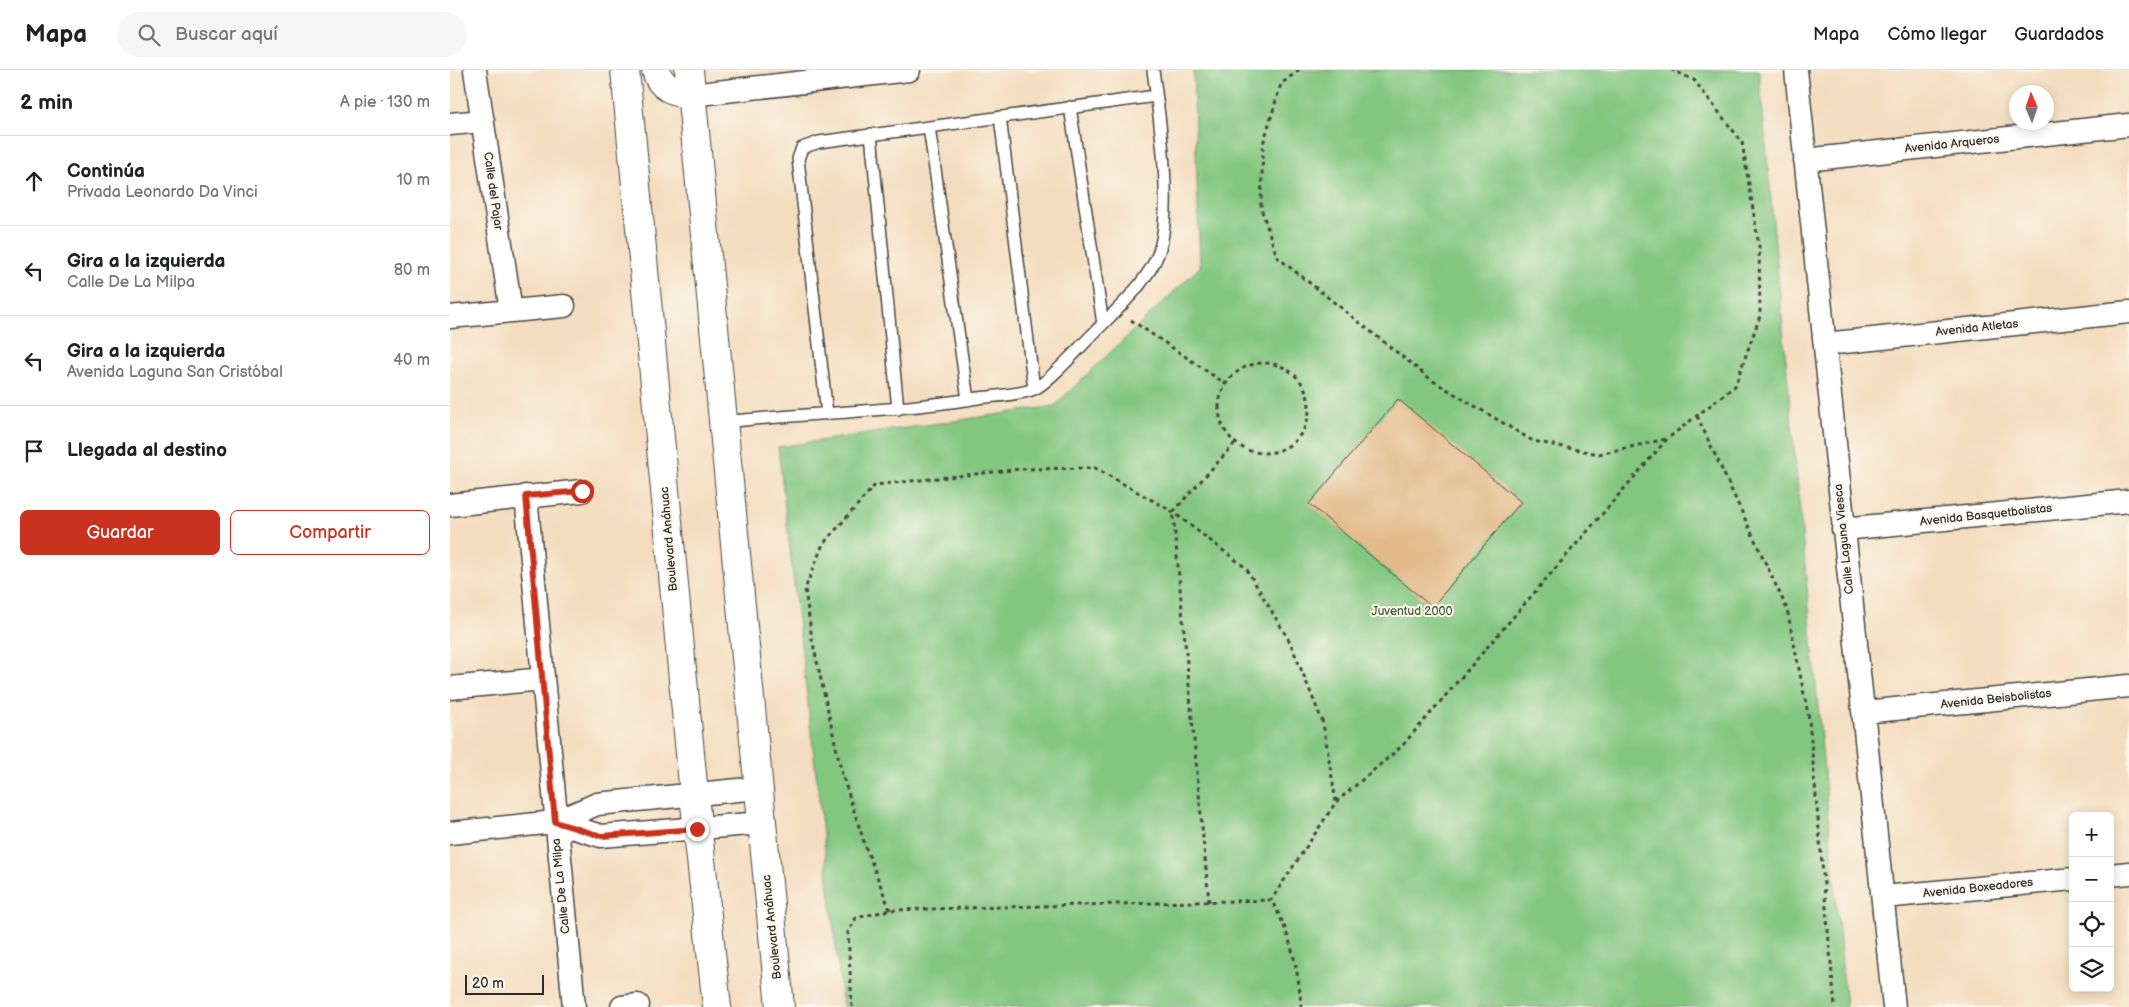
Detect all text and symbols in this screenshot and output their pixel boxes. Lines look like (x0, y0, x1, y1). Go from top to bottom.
search box (117, 12, 467, 57)
text: Mapa (25, 20, 87, 49)
icon: search (135, 21, 163, 49)
text: Buscar aquí (175, 23, 278, 46)
text: Mapa (1813, 24, 1859, 45)
text: Cómo llegar (1887, 24, 1986, 45)
text: Guardados (2014, 24, 2104, 45)
north arrow (2009, 85, 2054, 130)
text: 2 min (20, 90, 73, 115)
text: A pie · 130 m (340, 93, 430, 112)
street label: Avenida Arqueros (1904, 132, 2000, 156)
street label: Calle del Pajar (480, 151, 506, 232)
text: Continúa (67, 160, 145, 183)
icon: ahead (20, 167, 48, 195)
text: 10 m (397, 171, 430, 190)
text: Privada Leonardo Da Vinci (67, 183, 258, 202)
text: Gira a la izquierda (67, 250, 225, 273)
icon: left (20, 257, 48, 285)
text: 80 m (394, 261, 430, 280)
text: Calle De La Milpa (67, 273, 195, 292)
street label: Avenida Atletas (1935, 316, 2019, 340)
text: Gira a la izquierda (67, 340, 225, 363)
icon: left (20, 347, 48, 375)
text: 40 m (393, 351, 430, 370)
text: Avenida Laguna San Cristóbal (67, 363, 283, 382)
icon: arrive (20, 437, 48, 465)
text: Llegada al destino (67, 439, 227, 462)
route start (571, 480, 594, 503)
street label: Calle Laguna Viesca (1831, 483, 1857, 595)
street label: Boulevard Anáhuac (657, 486, 681, 592)
street label: Avenida Basquetbolistas (1919, 501, 2053, 529)
button: Guardar (20, 510, 220, 555)
button: Compartir (230, 510, 430, 555)
park label: Juventud 2000 (1371, 604, 1453, 619)
street label: Avenida Beisbolistas (1940, 686, 2052, 712)
map controls (2069, 812, 2114, 992)
button: + (2069, 812, 2114, 857)
route end (686, 818, 709, 841)
street label: Calle De La Milpa (549, 837, 573, 935)
button: − (2069, 857, 2114, 902)
street label: Boulevard Anáhuac (759, 874, 785, 980)
street label: Avenida Boxeadores (1922, 875, 2034, 901)
button: locate (2069, 902, 2114, 947)
button: layers (2069, 947, 2114, 992)
scale bar (465, 972, 544, 995)
text: 20 m (472, 975, 504, 992)

